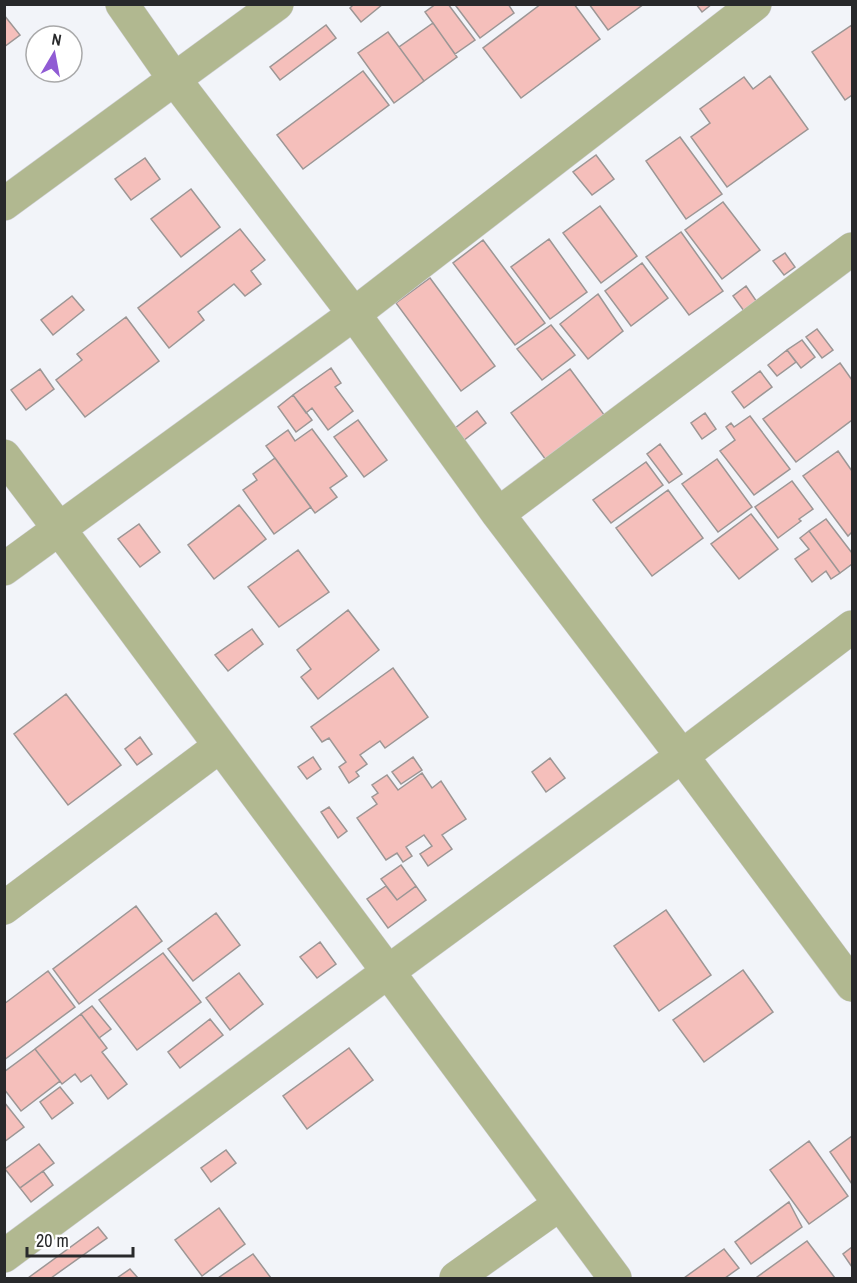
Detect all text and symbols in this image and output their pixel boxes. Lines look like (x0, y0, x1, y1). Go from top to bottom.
north arrow (24, 24, 84, 84)
text: N (50, 28, 63, 51)
scale bar (27, 1220, 134, 1258)
text: 20 m (36, 1228, 69, 1253)

